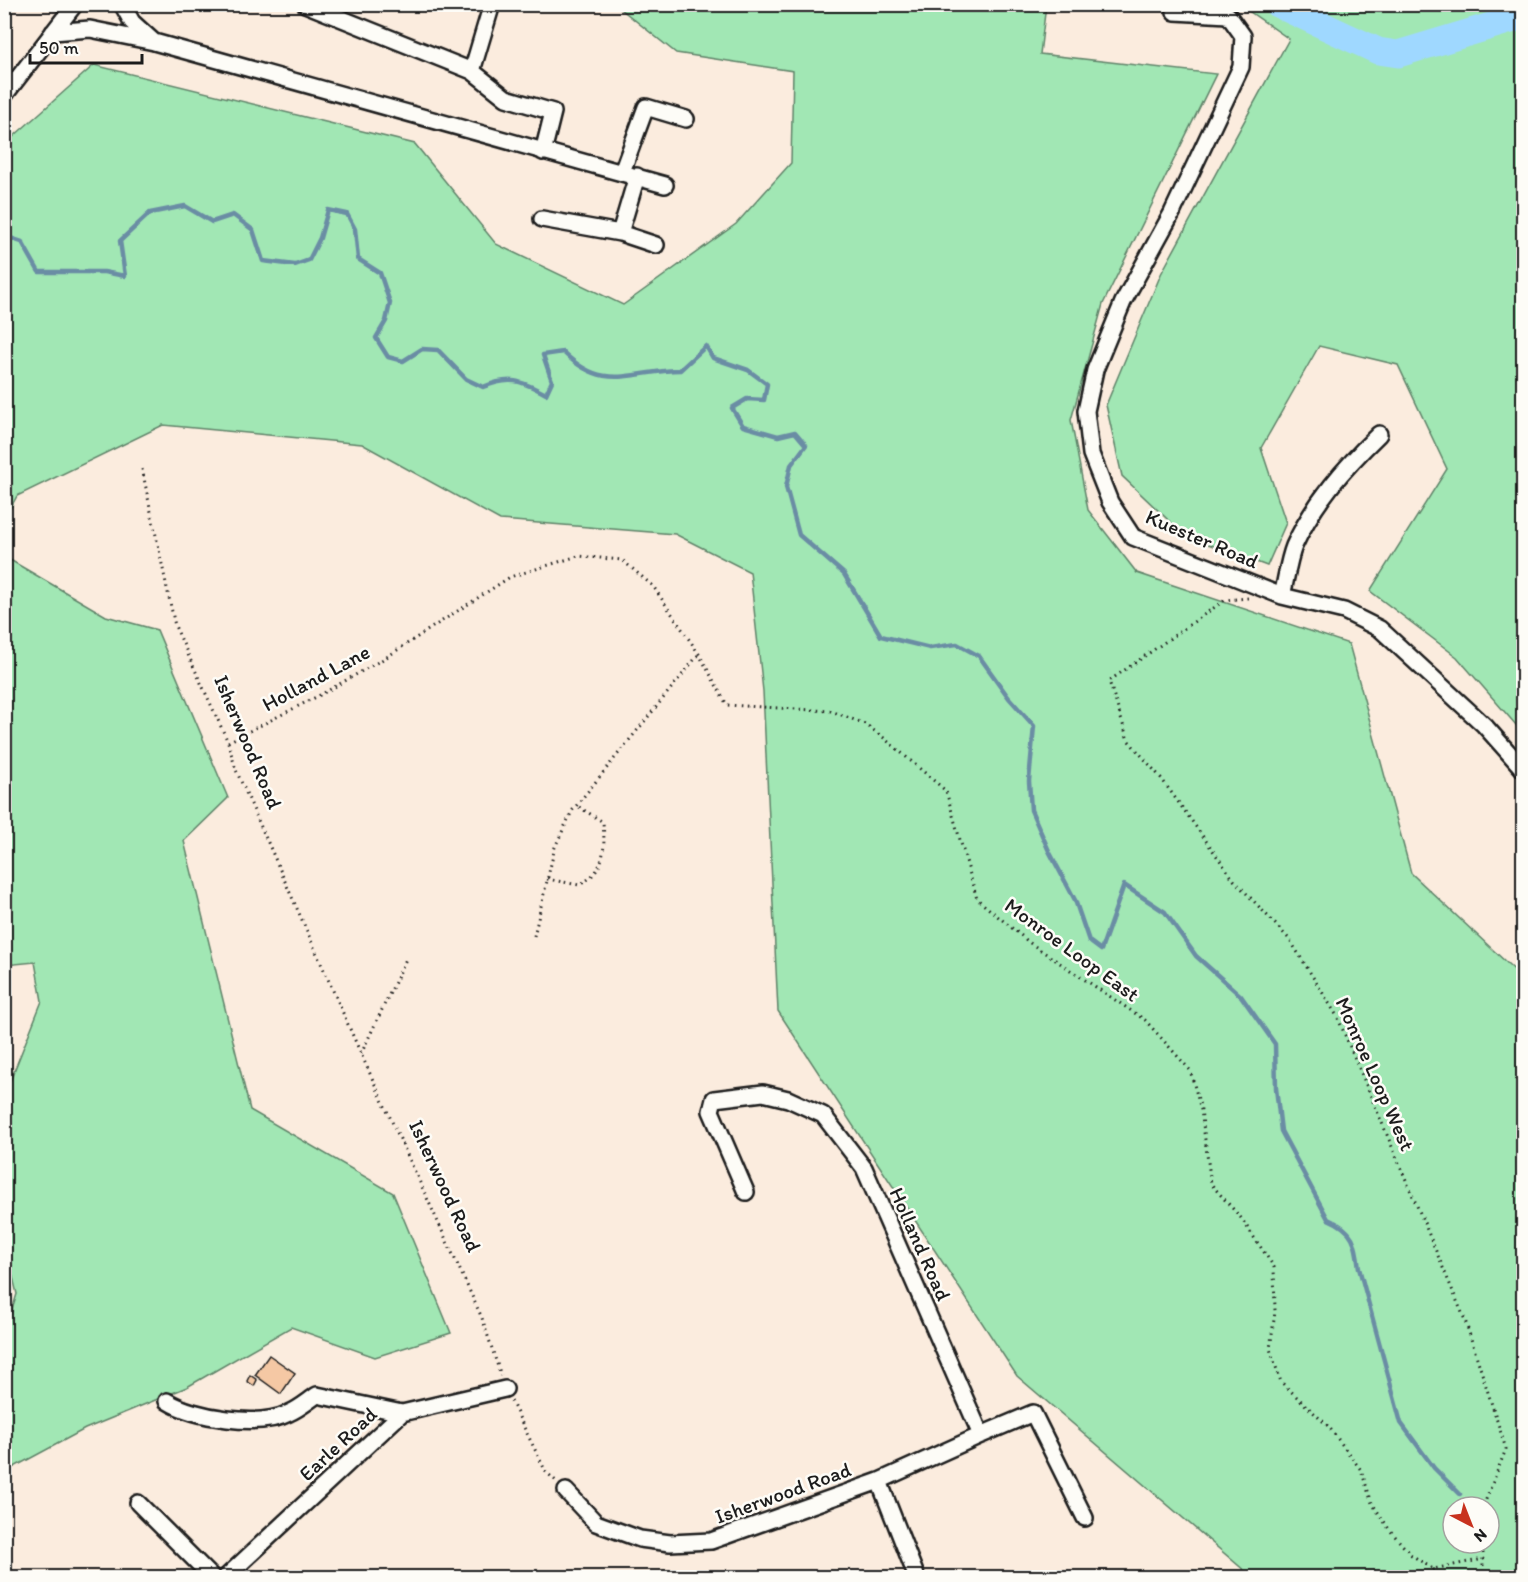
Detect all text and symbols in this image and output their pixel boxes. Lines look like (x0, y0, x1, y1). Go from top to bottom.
scale bar (30, 27, 142, 65)
text: 50 m (39, 37, 79, 59)
street label: Kuester Road (1142, 504, 1263, 574)
street label: Holland Lane (258, 639, 374, 716)
street label: Isherwood Road (209, 671, 288, 813)
street label: Monroe Loop East (1000, 892, 1145, 1007)
street label: Monroe Loop West (1330, 993, 1421, 1155)
street label: Isherwood Road (404, 1116, 487, 1256)
street label: Holland Road (884, 1183, 957, 1304)
street label: Earle Road (294, 1401, 382, 1486)
street label: Isherwood Road (711, 1456, 855, 1529)
north arrow (1441, 1495, 1501, 1555)
text: N (1470, 1525, 1491, 1546)

